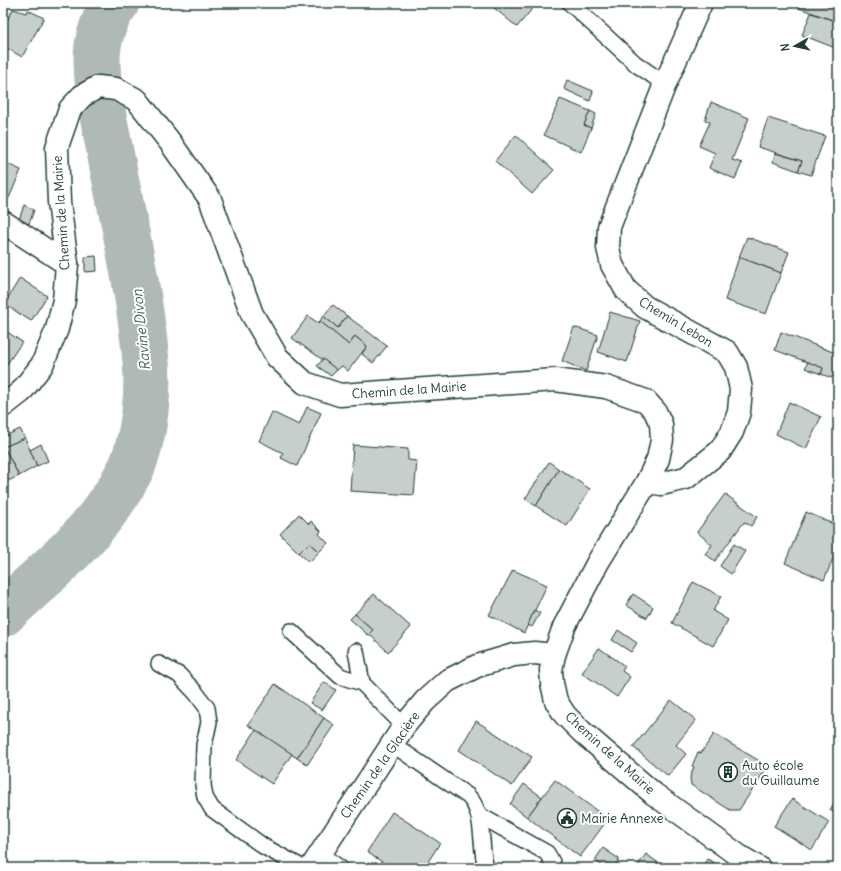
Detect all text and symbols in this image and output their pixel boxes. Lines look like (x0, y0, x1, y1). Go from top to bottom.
north arrow (775, 26, 815, 66)
text: N (778, 43, 793, 52)
street label: Chemin de la Mairie (49, 155, 73, 271)
water label: Ravine Divon (128, 288, 154, 372)
street label: Chemin Lebon (636, 293, 717, 351)
street label: Chemin de la Mairie (351, 378, 467, 402)
street label: Chemin de la Glacière (337, 708, 423, 822)
street label: Chemin de la Mairie (562, 708, 658, 798)
place label: Auto école du Guillaume (742, 757, 819, 789)
building icon: Auto école du Guillaume (717, 761, 739, 783)
public building icon: Mairie Annexe (556, 807, 578, 829)
place label: Mairie Annexe (581, 810, 664, 827)

